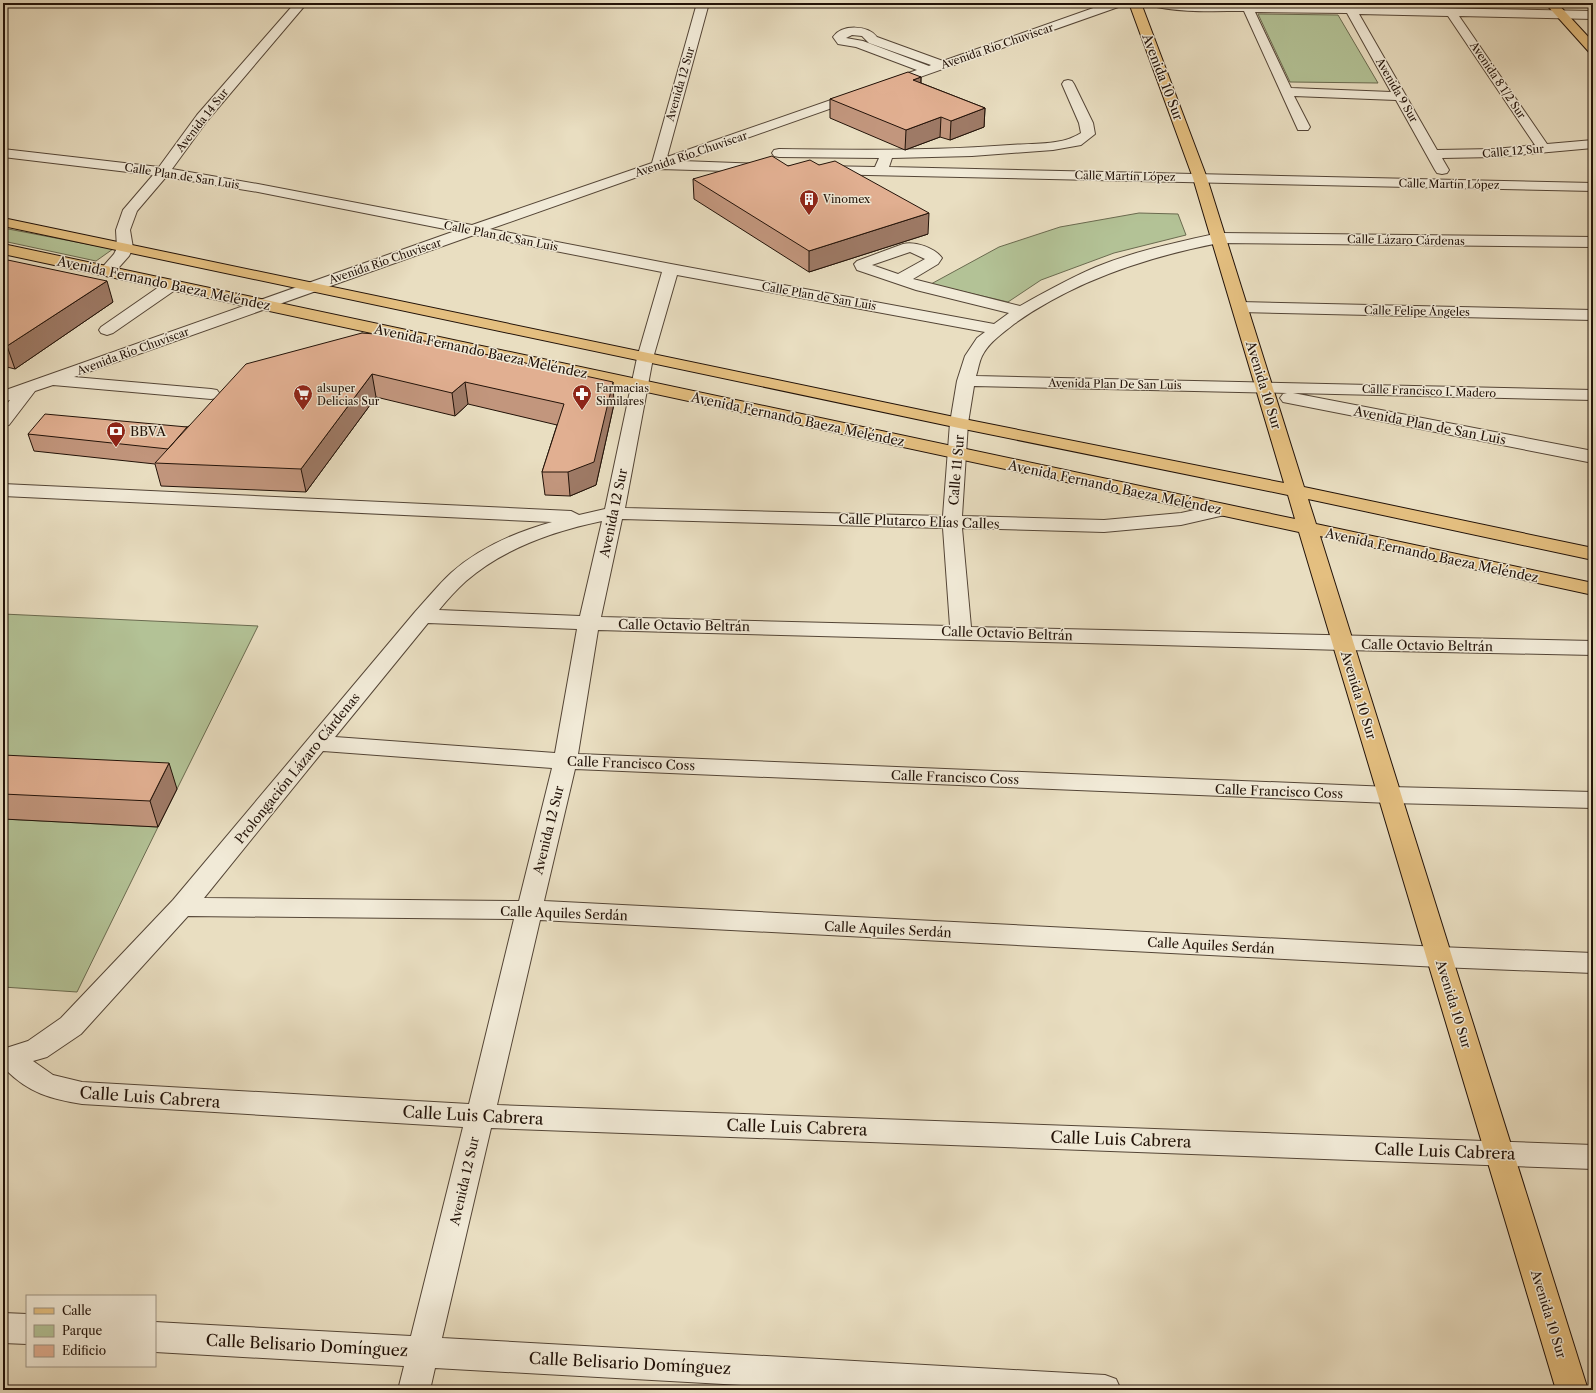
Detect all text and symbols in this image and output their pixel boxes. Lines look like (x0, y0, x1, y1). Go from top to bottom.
street label: Avenida Río Chuviscar (938, 20, 1056, 72)
street label: Avenida 10 Sur (1139, 31, 1187, 123)
street label: Avenida 8 1/2 Sur (1466, 38, 1529, 122)
street label: Avenida 12 Sur (662, 45, 697, 124)
street label: Avenida 9 Sur (1372, 54, 1421, 125)
street label: Avenida 14 Sur (172, 85, 231, 155)
street label: Avenida Río Chuviscar (632, 128, 750, 180)
street label: Calle 12 Sur (1482, 141, 1545, 161)
street label: Calle Plan de San Luis (124, 160, 241, 192)
street label: Calle Martín López (1074, 168, 1176, 184)
street label: Calle Martín López (1398, 176, 1500, 192)
building icon: Vinomex (798, 188, 820, 216)
place label: Vinomex (822, 192, 871, 206)
street label: Calle Plan de San Luis (443, 218, 560, 254)
street label: Calle Lázaro Cárdenas (1347, 232, 1465, 248)
street label: Avenida Río Chuviscar (326, 235, 444, 287)
street label: Avenida Fernando Baeza Meléndez (55, 252, 272, 313)
street label: Calle Plan de San Luis (761, 279, 878, 313)
street label: Calle Felipe Ángeles (1364, 303, 1470, 319)
street label: Avenida Fernando Baeza Meléndez (372, 320, 589, 381)
street label: Avenida Río Chuvíscar (74, 324, 191, 378)
street label: Avenida 10 Sur (1243, 338, 1285, 432)
street label: Avenida Plan De San Luis (1047, 376, 1182, 392)
place label: alsuper Delicias Sur (317, 381, 380, 408)
place label: Farmacias Similares (596, 381, 649, 408)
street label: Calle Francisco I. Madero (1362, 382, 1497, 400)
supermarket icon: alsuper Delicias Sur (292, 383, 314, 411)
pharmacy icon: Farmacias Similares (571, 383, 593, 411)
street label: Avenida Fernando Baeza Meléndez (689, 388, 906, 449)
street label: Avenida Plan de San Luis (1351, 402, 1508, 448)
bank icon: BBVA (105, 420, 127, 448)
place label: BBVA (130, 423, 166, 439)
street label: Calle 11 Sur (945, 433, 967, 506)
street label: Avenida Fernando Baeza Meléndez (1006, 456, 1223, 517)
street label: Avenida 12 Sur (596, 466, 630, 560)
street label: Calle Plutarco Elías Calles (838, 510, 1000, 532)
street label: Avenida Fernando Baeza Meléndez (1323, 524, 1540, 585)
street label: Calle Octavio Beltrán (618, 616, 750, 634)
street label: Calle Octavio Beltrán (941, 623, 1073, 643)
street label: Calle Octavio Beltrán (1361, 636, 1493, 654)
street label: Avenida 10 Sur (1338, 648, 1380, 742)
street label: Prolongación Lázaro Cárdenas (231, 689, 363, 847)
street label: Calle Francisco Coss (567, 753, 696, 773)
street label: Calle Francisco Coss (891, 767, 1020, 787)
street label: Calle Francisco Coss (1215, 781, 1344, 801)
street label: Avenida 12 Sur (529, 784, 567, 877)
street label: Calle Aquiles Serdán (500, 903, 628, 923)
street label: Calle Aquiles Serdán (824, 918, 952, 940)
street label: Calle Aquiles Serdán (1147, 934, 1275, 956)
street label: Avenida 10 Sur (1433, 957, 1475, 1051)
street label: Calle Luis Cabrera (79, 1082, 222, 1112)
street label: Calle Luis Cabrera (402, 1101, 544, 1129)
street label: Calle Luis Cabrera (726, 1115, 868, 1139)
street label: Calle Luis Cabrera (1050, 1127, 1192, 1151)
street label: Avenida 12 Sur (446, 1135, 482, 1228)
street label: Calle Luis Cabrera (1374, 1139, 1516, 1163)
street label: Avenida 10 Sur (1528, 1267, 1570, 1361)
legend (26, 1295, 156, 1367)
text: Calle (62, 1303, 92, 1318)
text: Parque (62, 1323, 103, 1338)
street label: Calle Belisario Domínguez (205, 1330, 409, 1360)
text: Edificio (62, 1343, 106, 1358)
street label: Calle Belisario Domínguez (528, 1348, 732, 1378)

